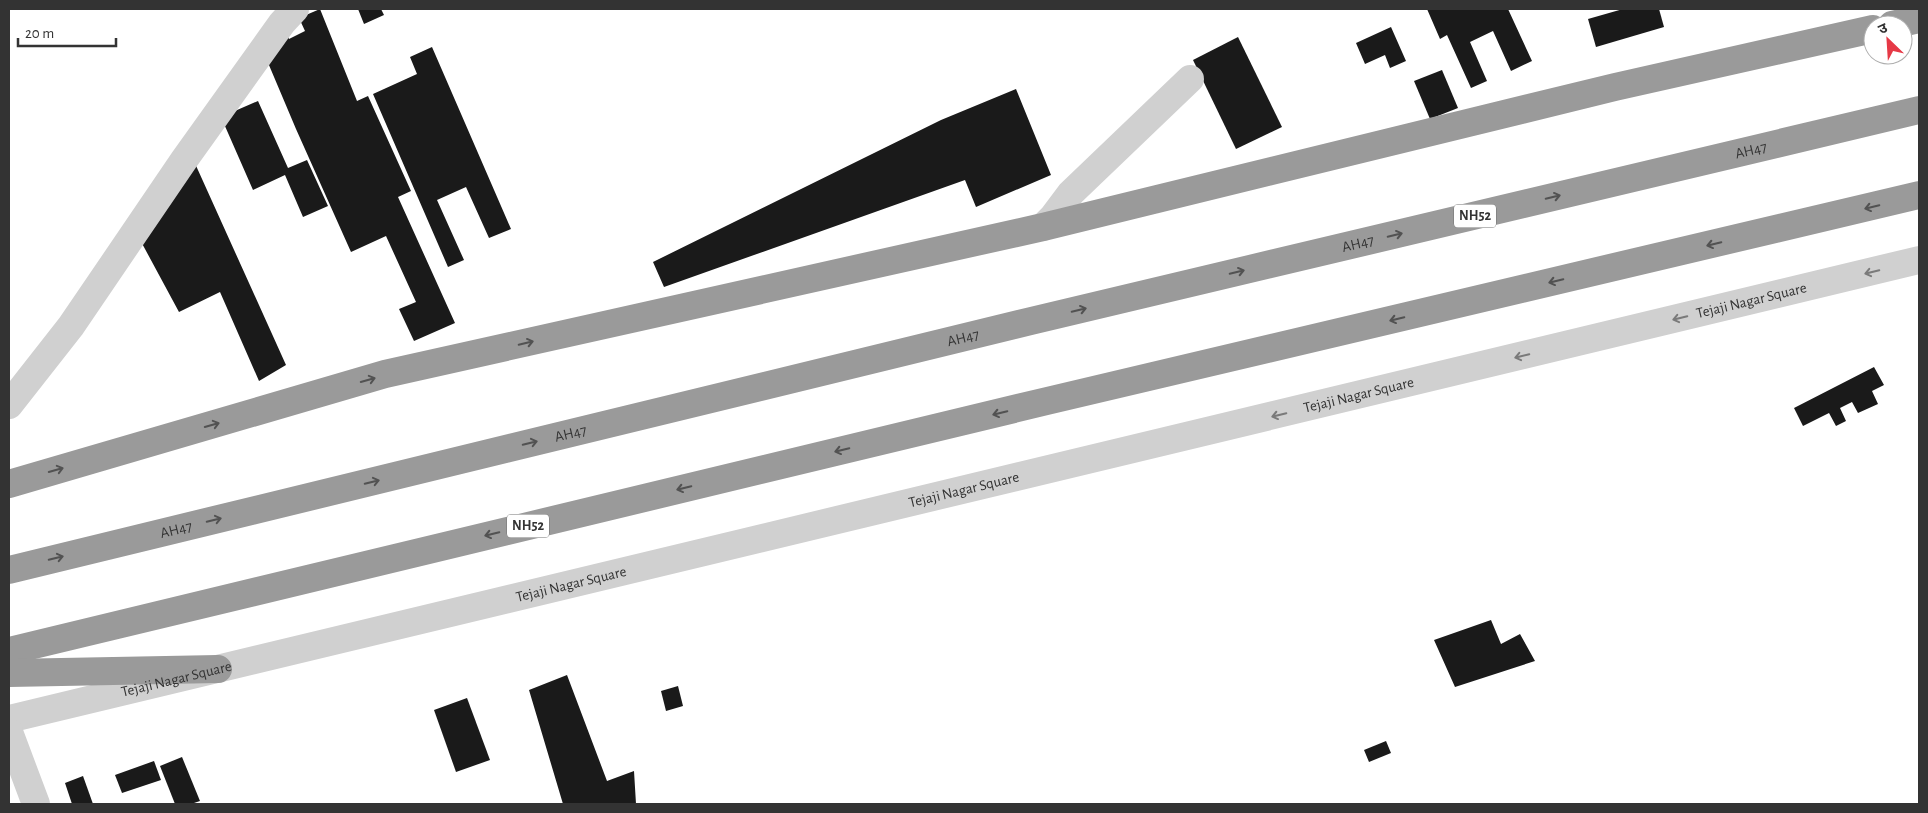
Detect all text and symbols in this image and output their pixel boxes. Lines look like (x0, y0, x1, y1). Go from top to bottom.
scale bar (18, 15, 115, 47)
north arrow (1863, 15, 1913, 65)
text: उ (1876, 21, 1890, 37)
text: 20 m (25, 26, 54, 41)
street label: AH47 (1734, 139, 1769, 161)
one-way arrow (1545, 192, 1561, 201)
one-way arrow (1864, 203, 1880, 212)
road number: NH52 (1454, 205, 1496, 228)
one-way arrow (1387, 230, 1403, 239)
street label: AH47 (1340, 232, 1376, 254)
one-way arrow (1706, 240, 1722, 249)
one-way arrow (1229, 267, 1245, 276)
one-way arrow (1864, 268, 1880, 277)
one-way arrow (1548, 277, 1564, 286)
street label: Tejaji Nagar Square (1695, 280, 1808, 321)
one-way arrow (1070, 305, 1086, 314)
one-way arrow (1672, 314, 1688, 323)
one-way arrow (1390, 315, 1406, 324)
street label: AH47 (946, 326, 981, 349)
one-way arrow (517, 338, 533, 347)
one-way arrow (1514, 352, 1530, 361)
one-way arrow (359, 374, 375, 384)
street label: Tejaji Nagar Square (1302, 374, 1415, 415)
one-way arrow (992, 409, 1008, 418)
one-way arrow (1271, 411, 1287, 420)
one-way arrow (203, 420, 219, 429)
street label: AH47 (553, 422, 588, 444)
one-way arrow (521, 438, 537, 447)
one-way arrow (834, 446, 850, 456)
one-way arrow (47, 465, 63, 475)
street label: Tejaji Nagar Square (907, 469, 1021, 510)
one-way arrow (363, 476, 379, 486)
one-way arrow (676, 484, 692, 493)
road number: NH52 (507, 514, 549, 538)
one-way arrow (206, 515, 222, 524)
street label: AH47 (159, 518, 194, 540)
one-way arrow (484, 530, 500, 539)
one-way arrow (48, 553, 64, 562)
street label: Tejaji Nagar Square (514, 563, 628, 604)
street label: Tejaji Nagar Square (119, 658, 233, 699)

